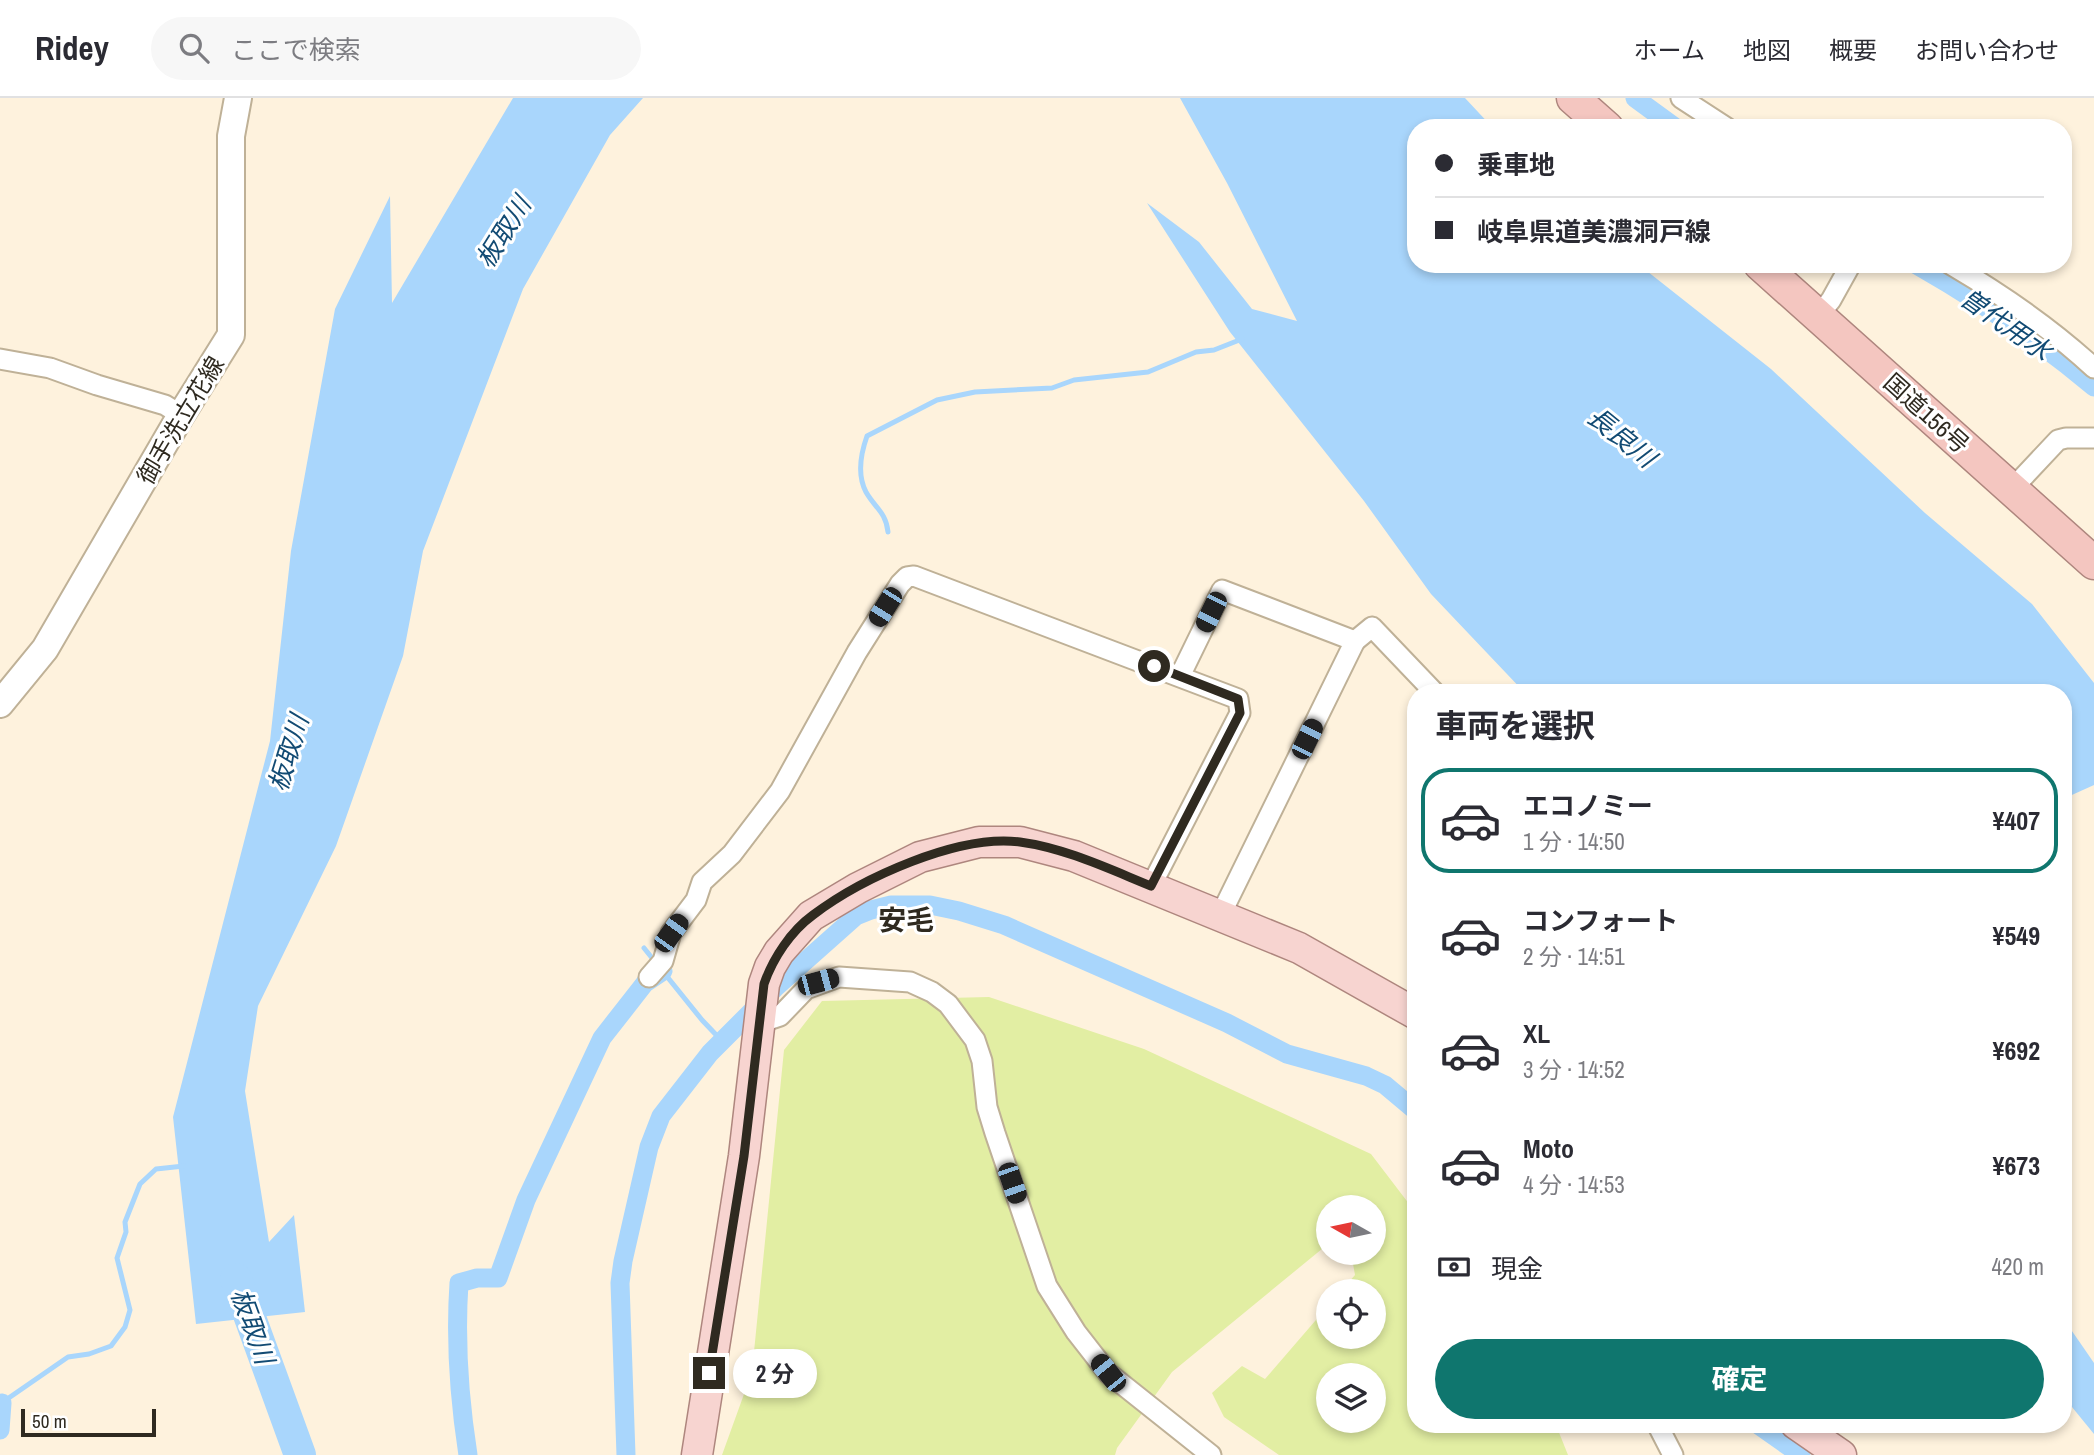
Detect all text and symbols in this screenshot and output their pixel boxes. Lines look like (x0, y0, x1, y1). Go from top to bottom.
search box (151, 17, 641, 80)
text: Ridey (35, 26, 109, 70)
icon: search (175, 29, 213, 67)
text: ここで検索 (231, 32, 361, 67)
text: ホーム (1634, 34, 1705, 66)
text: 地図 (1743, 34, 1791, 66)
text: 概要 (1829, 34, 1877, 66)
text: お問い合わせ (1915, 34, 2059, 66)
text: 乗車地 (1477, 147, 1555, 182)
water label: 板取川 (467, 187, 540, 274)
text: 岐阜県道美濃洞戸線 (1477, 214, 1711, 249)
water label: 曽代用水 (1953, 280, 2061, 370)
street label: 御手洗立花線 (129, 350, 231, 490)
street label: 国道156号 (1877, 366, 1977, 460)
water label: 長良川 (1581, 399, 1666, 477)
car (865, 584, 906, 630)
car (1193, 589, 1230, 635)
route start (1138, 650, 1170, 682)
text: 車両を選択 (1435, 704, 1595, 747)
water label: 板取川 (260, 708, 317, 795)
car (1289, 716, 1326, 762)
text: エコノミー (1523, 788, 1653, 823)
icon: car (1439, 789, 1502, 852)
text: ¥407 (1993, 803, 2040, 838)
text: 1 分 · 14:50 (1523, 826, 1625, 857)
district label: 安毛 (878, 901, 934, 939)
text: コンフォート (1523, 903, 1678, 938)
icon: car (1439, 904, 1502, 967)
car (651, 910, 692, 956)
text: ¥549 (1993, 918, 2040, 953)
text: 2 分 · 14:51 (1523, 941, 1625, 972)
car (795, 966, 842, 998)
text: XL (1523, 1016, 1550, 1051)
icon: car (1439, 1019, 1502, 1082)
text: ¥692 (1993, 1033, 2040, 1068)
text: 3 分 · 14:52 (1523, 1054, 1625, 1085)
text: Moto (1523, 1131, 1574, 1166)
icon: car (1439, 1134, 1502, 1197)
text: ¥673 (1993, 1148, 2040, 1183)
car (996, 1160, 1029, 1206)
text: 4 分 · 14:53 (1523, 1169, 1625, 1200)
north arrow (1316, 1195, 1386, 1265)
map controls (1316, 1195, 1386, 1433)
icon: cash (1435, 1248, 1473, 1286)
text: 現金 (1491, 1251, 1543, 1286)
text: 420 m (1992, 1251, 2044, 1282)
button: locate (1316, 1279, 1386, 1349)
water label: 板取川 (223, 1283, 284, 1371)
button: 確定 (1435, 1339, 2044, 1419)
callout: 2 分 (734, 1348, 818, 1398)
car (1087, 1350, 1130, 1396)
route end (693, 1357, 725, 1389)
text: 2 分 (756, 1358, 794, 1389)
button: layers (1316, 1363, 1386, 1433)
scale bar (21, 1406, 156, 1438)
text: 50 m (32, 1408, 67, 1434)

